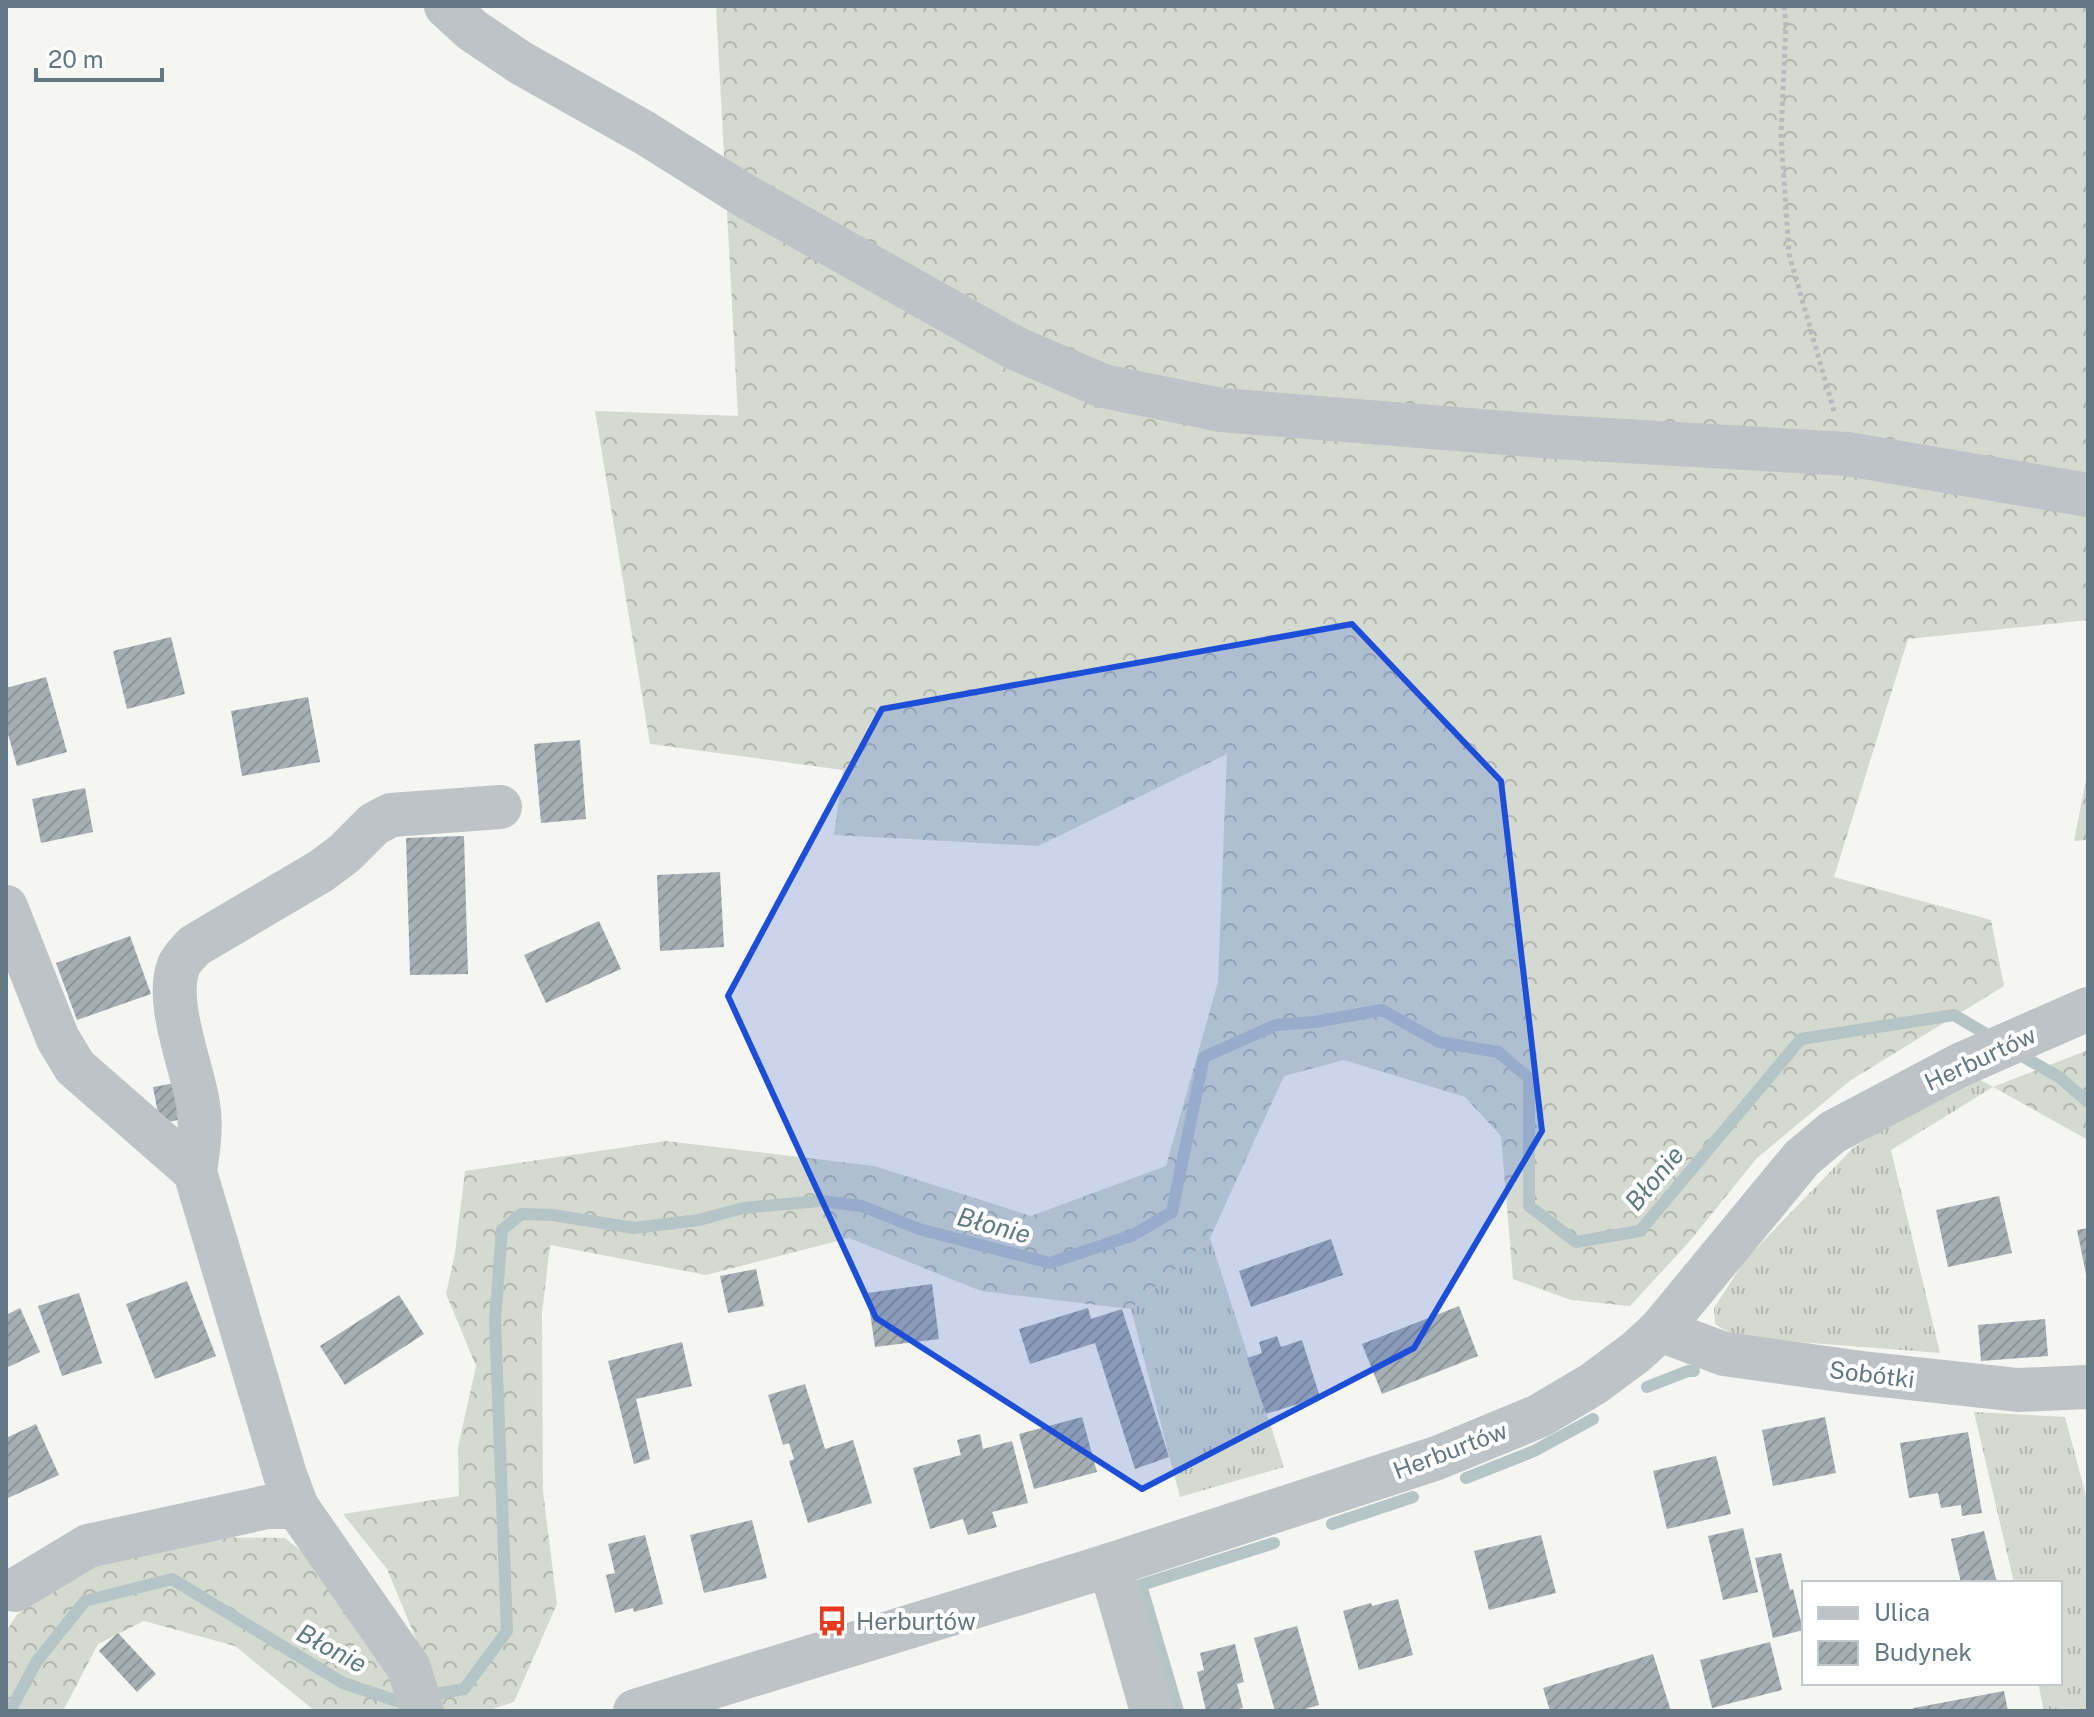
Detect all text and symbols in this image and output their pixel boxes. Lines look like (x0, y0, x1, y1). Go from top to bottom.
scale bar (36, 32, 162, 82)
text: 20 m (48, 45, 104, 73)
street label: Herburtów (1920, 1020, 2040, 1096)
water label: Błonie (1618, 1139, 1690, 1217)
water label: Błonie (954, 1200, 1034, 1250)
street label: Sobótki (1828, 1355, 1916, 1393)
street label: Herburtów (1389, 1415, 1511, 1485)
legend (1802, 1581, 2062, 1685)
text: Ulica (1874, 1598, 1930, 1626)
bus stop icon: Herburtów (815, 1604, 849, 1638)
place label: Herburtów (856, 1607, 976, 1635)
water label: Błonie (292, 1617, 372, 1679)
text: Budynek (1874, 1638, 1972, 1666)

